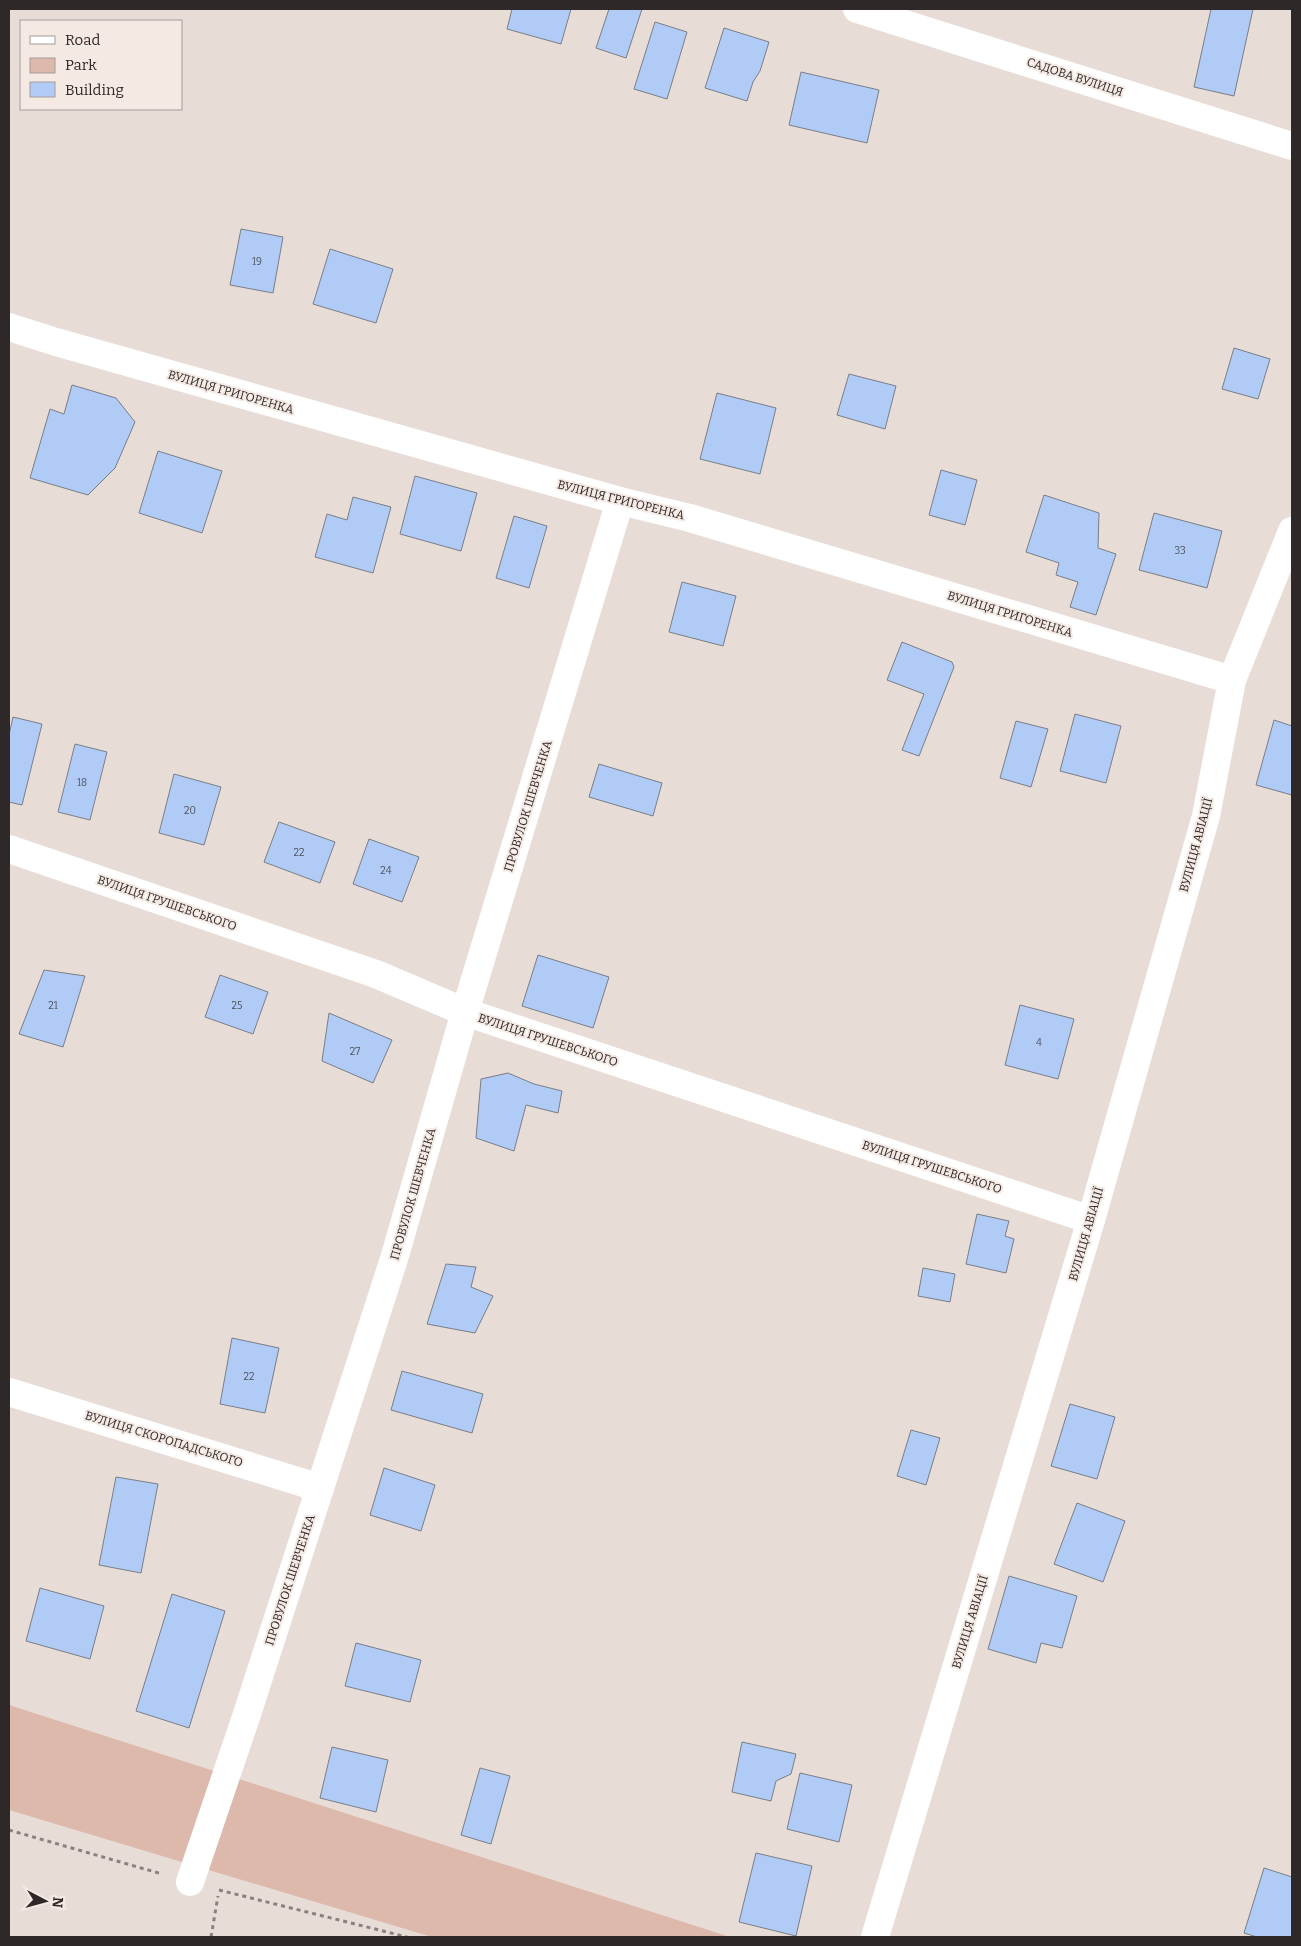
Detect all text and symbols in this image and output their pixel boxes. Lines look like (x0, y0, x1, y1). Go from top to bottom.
legend (20, 20, 182, 110)
text: Road (65, 31, 100, 49)
street label: САДОВА ВУЛИЦЯ (1025, 55, 1125, 99)
text: Park (65, 56, 97, 74)
text: Building (65, 81, 124, 99)
house number: 19 (252, 256, 262, 268)
street label: ВУЛИЦЯ ГРИГОРЕНКА (166, 367, 296, 417)
street label: ВУЛИЦЯ ГРИГОРЕНКА (556, 477, 686, 523)
house number: 33 (1174, 545, 1186, 557)
street label: ВУЛИЦЯ ГРИГОРЕНКА (946, 588, 1075, 640)
street label: ПРОВУЛОК ШЕВЧЕНКА (501, 738, 555, 873)
house number: 18 (77, 777, 87, 789)
street label: ВУЛИЦЯ АВІАЦІЇ (1176, 796, 1215, 894)
house number: 20 (184, 805, 196, 817)
house number: 22 (294, 847, 304, 859)
house number: 24 (380, 865, 392, 877)
street label: ВУЛИЦЯ ГРУШЕВСЬКОГО (96, 873, 238, 933)
house number: 21 (48, 1000, 58, 1012)
house number: 25 (232, 1000, 242, 1012)
street label: ВУЛИЦЯ ГРУШЕВСЬКОГО (476, 1011, 620, 1069)
house number: 4 (1036, 1037, 1042, 1049)
house number: 27 (350, 1046, 360, 1058)
street label: ПРОВУЛОК ШЕВЧЕНКА (387, 1126, 439, 1262)
street label: ВУЛИЦЯ ГРУШЕВСЬКОГО (860, 1138, 1004, 1196)
street label: ВУЛИЦЯ АВІАЦІЇ (1065, 1185, 1106, 1283)
house number: 22 (244, 1371, 254, 1383)
street label: ВУЛИЦЯ СКОРОПАДСЬКОГО (83, 1408, 245, 1470)
street label: ПРОВУЛОК ШЕВЧЕНКА (262, 1512, 318, 1647)
street label: ВУЛИЦЯ АВІАЦІЇ (948, 1573, 991, 1670)
north arrow (20, 1876, 70, 1926)
text: N (48, 1896, 66, 1909)

